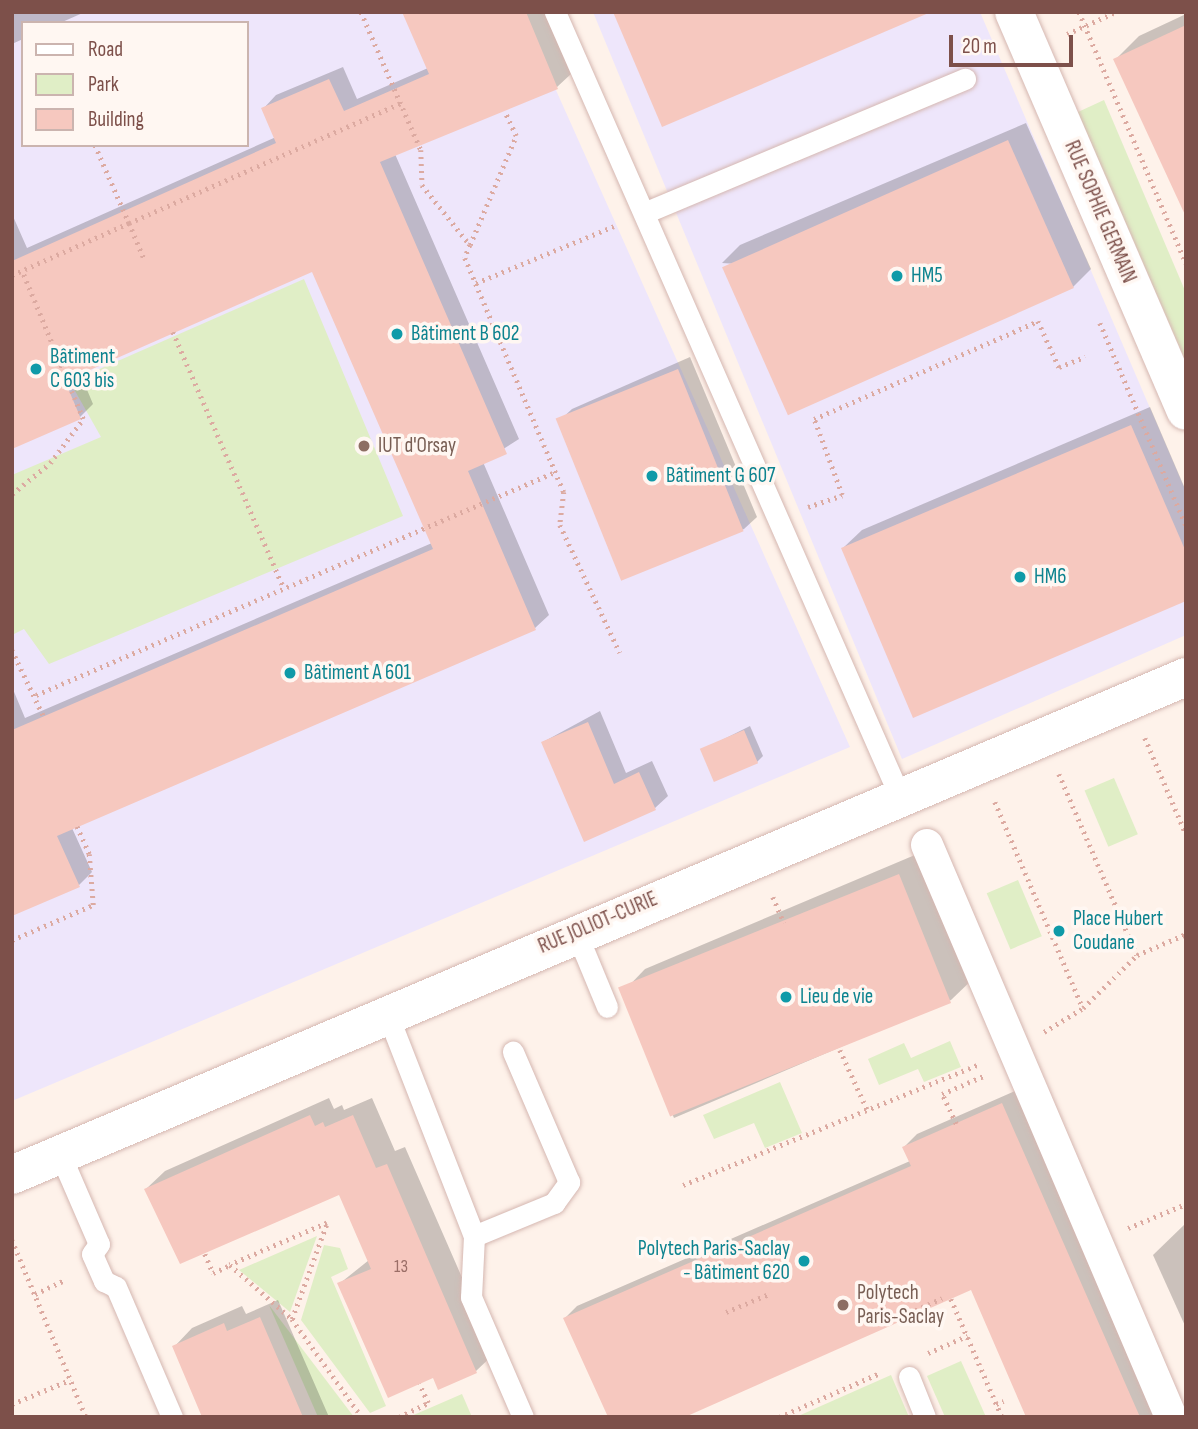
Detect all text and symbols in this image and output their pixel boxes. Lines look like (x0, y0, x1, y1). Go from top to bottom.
legend (21, 21, 248, 147)
scale bar (953, 21, 1077, 65)
text: 20 m (962, 34, 997, 59)
text: Road (88, 37, 123, 62)
text: Park (88, 72, 119, 97)
text: Building (88, 107, 144, 132)
street label: RUE SOPHIE GERMAIN (1059, 137, 1141, 287)
place label: HM5 (911, 263, 943, 289)
marker: HM5 (889, 268, 905, 284)
place label: Bâtiment B 602 (411, 321, 520, 347)
marker: Bâtiment B 602 (389, 326, 405, 342)
place label: Bâtiment C 603 bis (50, 344, 115, 394)
marker: Bâtiment C 603 bis (28, 361, 44, 377)
place label: IUT d'Orsay (378, 433, 456, 459)
marker: IUT d'Orsay (356, 438, 372, 454)
place label: Bâtiment G 607 (666, 463, 775, 489)
marker: Bâtiment G 607 (644, 468, 660, 484)
place label: HM6 (1034, 564, 1066, 590)
marker: HM6 (1012, 569, 1028, 585)
place label: Bâtiment A 601 (304, 660, 411, 686)
marker: Bâtiment A 601 (282, 665, 298, 681)
street label: RUE JOLIOT-CURIE (535, 887, 661, 959)
place label: Place Hubert Coudane (1073, 906, 1163, 956)
marker: Place Hubert Coudane (1051, 923, 1067, 939)
place label: Lieu de vie (800, 984, 873, 1010)
marker: Lieu de vie (778, 989, 794, 1005)
place label: Polytech Paris-Saclay - Bâtiment 620 (638, 1236, 790, 1286)
marker: Polytech Paris-Saclay - Bâtiment 620 (796, 1253, 812, 1269)
house number: 13 (394, 1256, 408, 1278)
place label: Polytech Paris-Saclay (857, 1280, 944, 1330)
marker: Polytech Paris-Saclay (835, 1297, 851, 1313)

